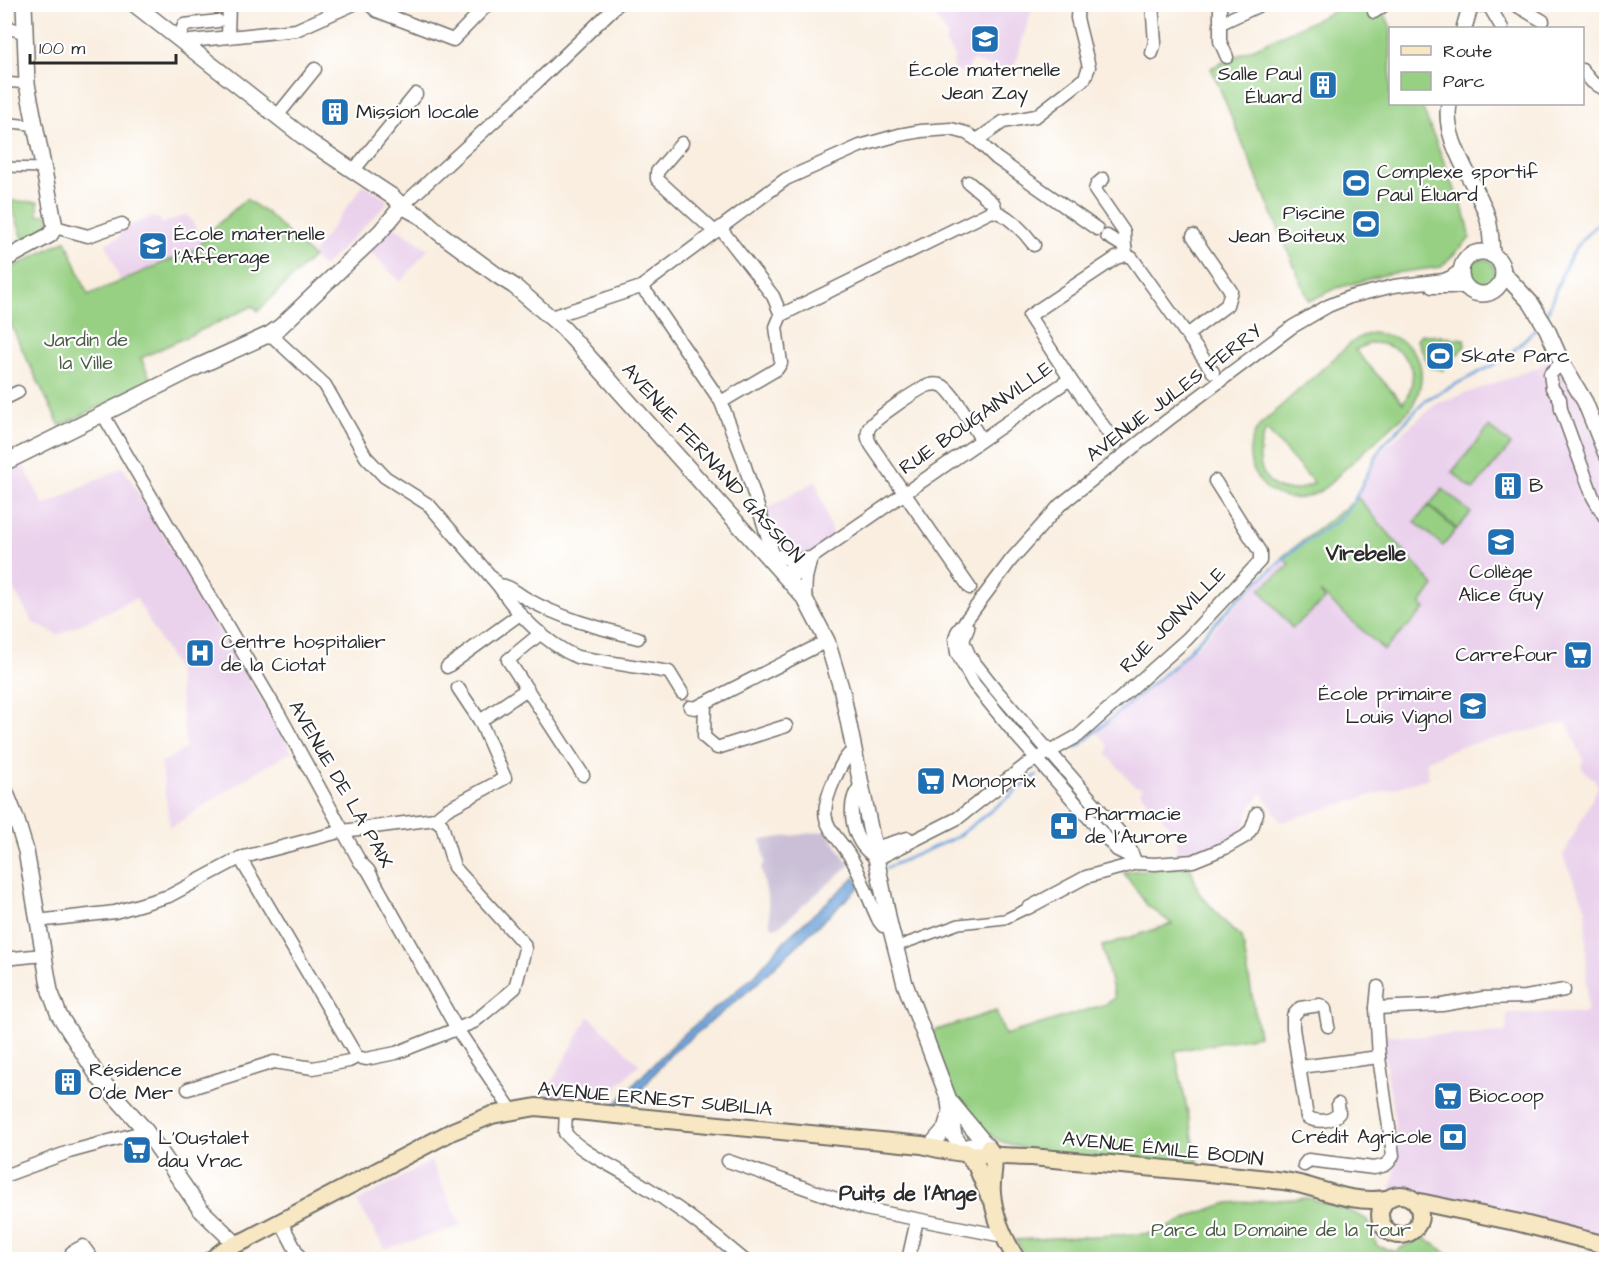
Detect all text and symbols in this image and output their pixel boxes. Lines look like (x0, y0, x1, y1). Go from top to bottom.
school or university icon: École maternelle Jean Zay (969, 23, 1001, 55)
scale bar (30, 27, 176, 65)
legend (1389, 27, 1584, 105)
text: 100 m (39, 36, 85, 61)
text: Route (1443, 39, 1492, 64)
place label: École maternelle Jean Zay (909, 56, 1061, 108)
place label: Salle Paul Éluard (1218, 60, 1302, 111)
building icon: Salle Paul Éluard (1307, 69, 1339, 101)
text: Parc (1443, 69, 1485, 94)
building icon: Mission locale (319, 96, 351, 128)
place label: Mission locale (356, 98, 479, 126)
place label: Complexe sportif Paul Éluard (1377, 158, 1538, 209)
sports icon: Complexe sportif Paul Éluard (1340, 167, 1372, 199)
place label: Piscine Jean Boiteux (1228, 199, 1346, 250)
sports icon: Piscine Jean Boiteux (1350, 208, 1382, 240)
place label: École maternelle l'Afferage (174, 220, 326, 272)
school or university icon: École maternelle l'Afferage (137, 230, 169, 262)
street label: AVENUE JULES FERRY (1080, 317, 1268, 469)
park label: Jardin de la Ville (44, 326, 128, 377)
sports icon: Skate Parc (1424, 340, 1456, 372)
place label: Skate Parc (1461, 342, 1570, 370)
street label: RUE BOUGAINVILLE (894, 354, 1058, 482)
street label: AVENUE FERNAND GASSION (615, 357, 811, 569)
building icon: B (1492, 470, 1524, 502)
place label: B (1529, 472, 1543, 500)
school or university icon: Collège Alice Guy (1485, 526, 1517, 558)
district label: Virebelle (1325, 539, 1407, 568)
place label: Collège Alice Guy (1458, 558, 1544, 610)
street label: RUE JOINVILLE (1114, 560, 1233, 679)
place label: Centre hospitalier de la Ciotat (221, 628, 386, 679)
hospital icon: Centre hospitalier de la Ciotat (184, 637, 216, 669)
supermarket icon: Carrefour (1562, 639, 1594, 671)
place label: Carrefour (1455, 641, 1557, 669)
place label: École primaire Louis Vignol (1318, 680, 1452, 732)
school or university icon: École primaire Louis Vignol (1457, 690, 1489, 722)
street label: AVENUE DE LA PAIX (282, 695, 400, 873)
supermarket icon: Monoprix (915, 765, 947, 797)
place label: Monoprix (952, 767, 1036, 795)
place label: Pharmacie de l'Aurore (1085, 800, 1188, 851)
pharmacy icon: Pharmacie de l'Aurore (1048, 810, 1080, 842)
place label: Résidence O'de Mer (89, 1056, 182, 1107)
building icon: Résidence O'de Mer (52, 1066, 84, 1098)
street label: AVENUE ERNEST SUBILIA (536, 1075, 774, 1123)
supermarket icon: Biocoop (1432, 1080, 1464, 1112)
place label: Biocoop (1469, 1082, 1544, 1110)
bank icon: Crédit Agricole (1437, 1121, 1469, 1153)
place label: Crédit Agricole (1292, 1123, 1432, 1152)
place label: L'Oustalet dau Vrac (158, 1124, 249, 1175)
street label: AVENUE ÉMILE BODIN (1061, 1125, 1265, 1173)
supermarket icon: L'Oustalet dau Vrac (121, 1134, 153, 1166)
district label: Puits de l'Ange (839, 1179, 978, 1210)
park label: Parc du Domaine de la Tour (1151, 1216, 1411, 1244)

